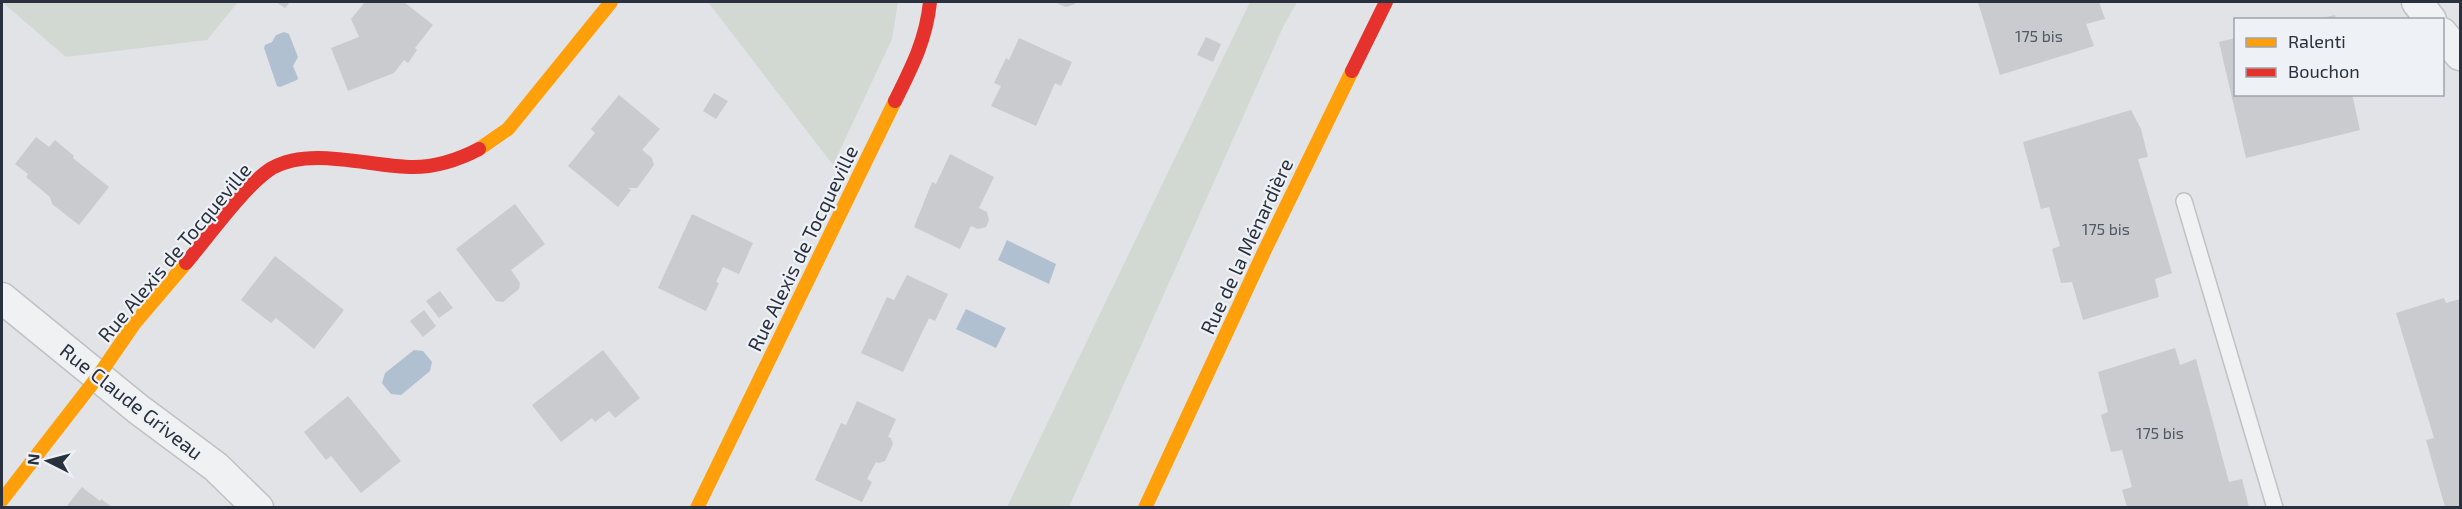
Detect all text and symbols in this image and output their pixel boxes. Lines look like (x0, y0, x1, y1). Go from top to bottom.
legend (2234, 18, 2444, 96)
house number: 175 bis (2015, 26, 2063, 45)
text: Ralenti (2288, 30, 2346, 52)
text: Bouchon (2288, 60, 2360, 82)
street label: Rue Alexis de Tocqueville (742, 141, 862, 355)
street label: Rue de la Ménardière (1195, 154, 1297, 338)
street label: Rue Alexis de Tocqueville (92, 158, 256, 346)
house number: 175 bis (2082, 219, 2130, 238)
street label: Rue Claude Griveau (56, 338, 208, 464)
house number: 175 bis (2136, 423, 2184, 442)
north arrow (18, 431, 78, 491)
text: N (23, 453, 43, 466)

